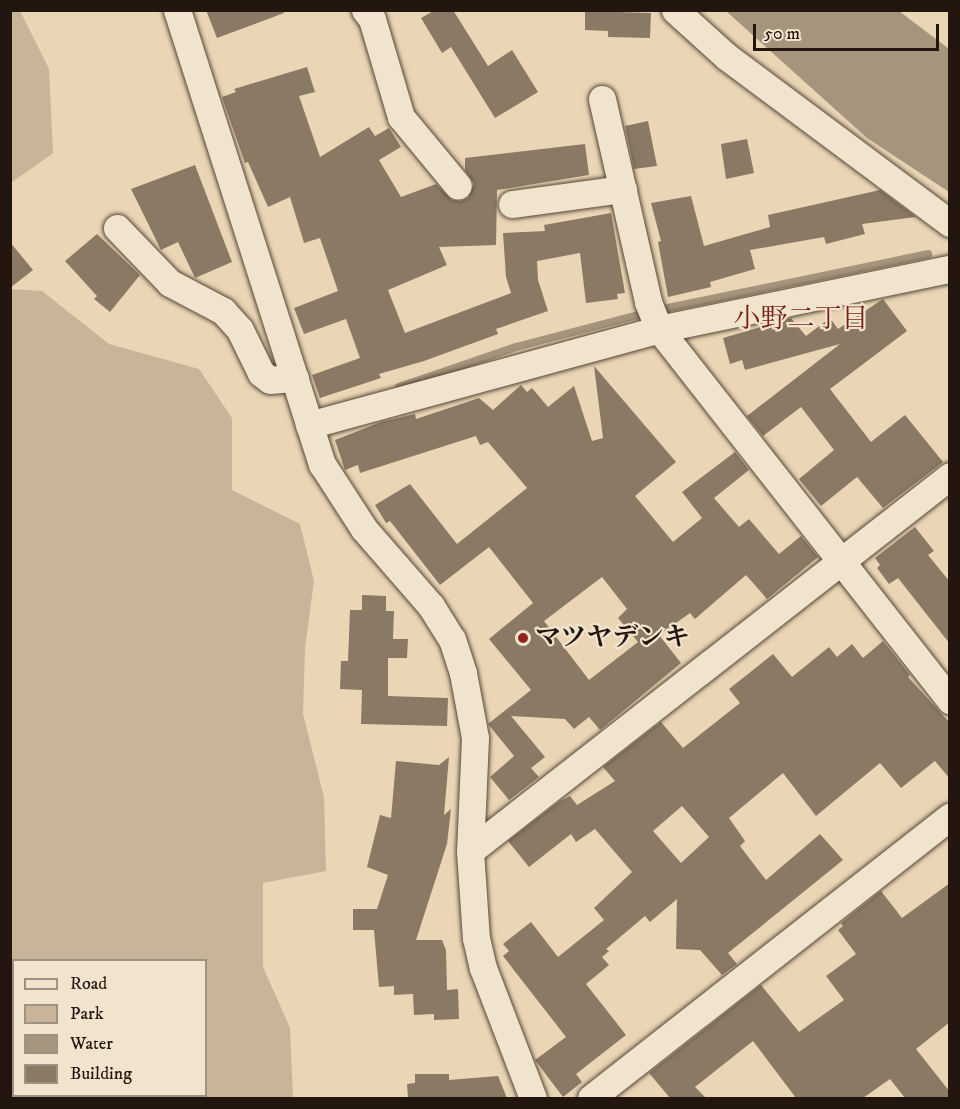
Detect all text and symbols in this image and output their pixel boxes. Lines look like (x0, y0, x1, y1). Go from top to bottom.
scale bar (756, 12, 942, 50)
text: 50 m (764, 23, 800, 45)
district label: 小野二丁目 (734, 304, 868, 336)
place label: マツヤデンキ (535, 622, 691, 654)
marker: マツヤデンキ (516, 631, 530, 645)
legend (12, 959, 207, 1097)
text: Road (70, 973, 107, 995)
text: Park (70, 1003, 104, 1025)
text: Water (70, 1033, 113, 1055)
text: Building (70, 1063, 132, 1085)

